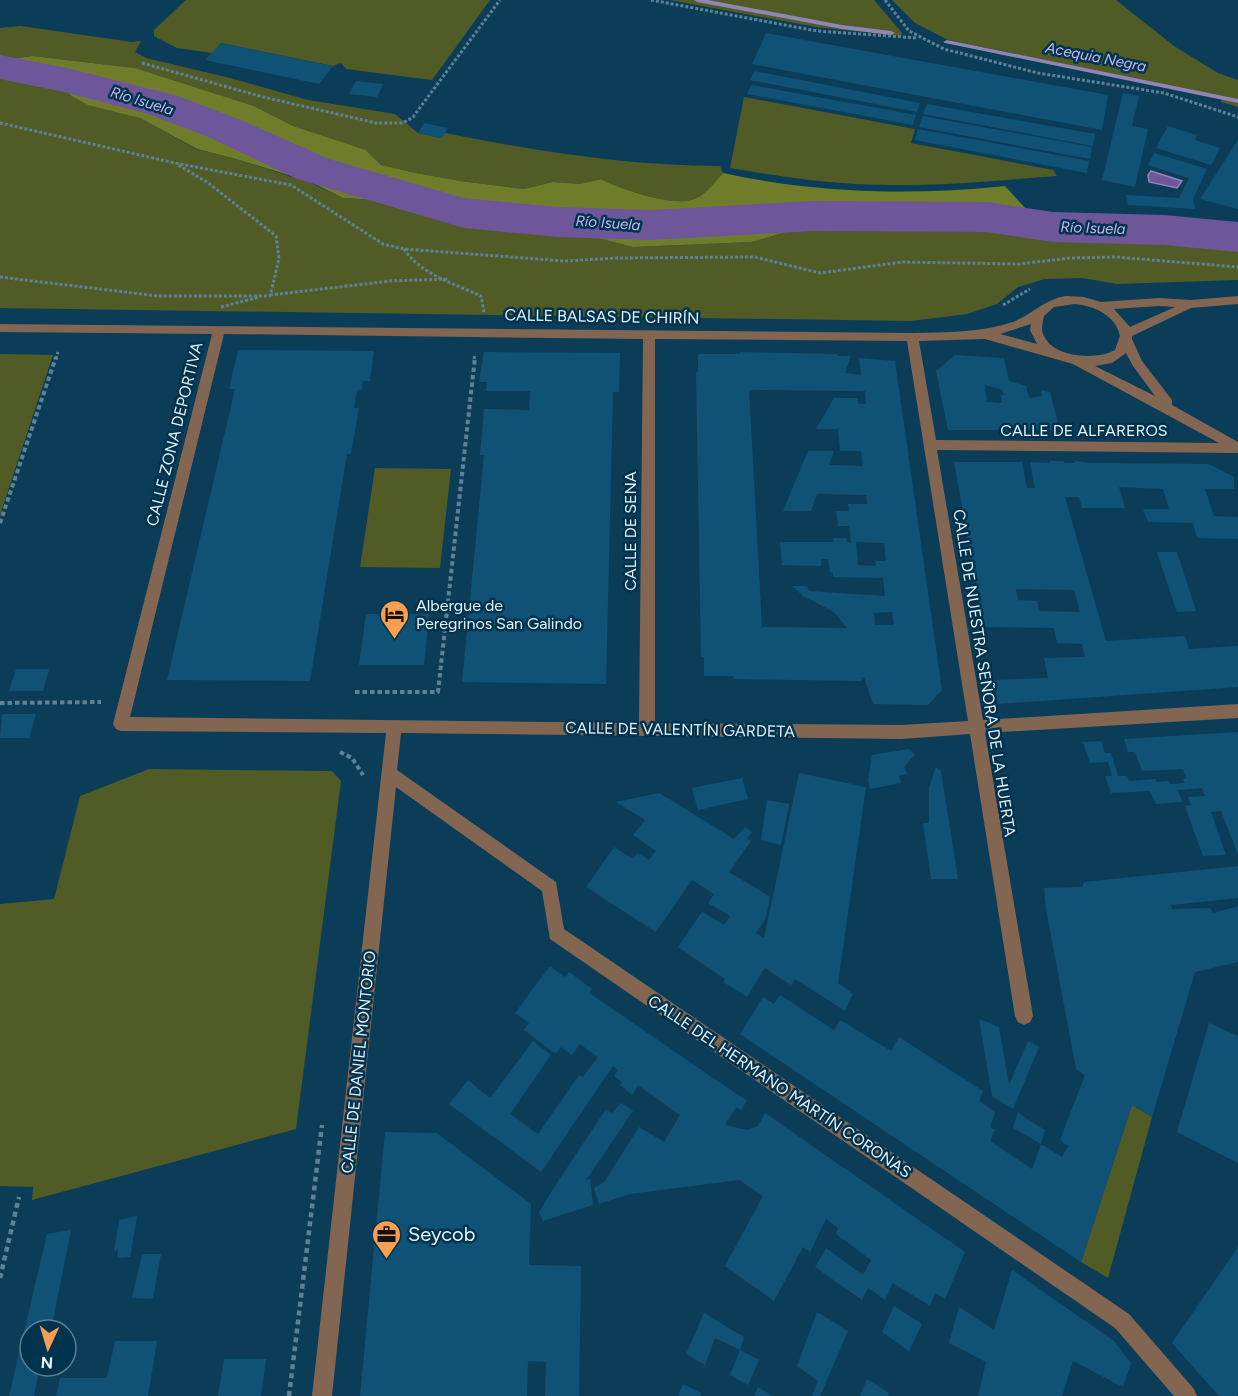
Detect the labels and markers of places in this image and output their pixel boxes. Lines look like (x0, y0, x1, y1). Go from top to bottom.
place label: Albergue de Peregrinos San Galindo (416, 596, 582, 633)
hotel icon: Albergue de Peregrinos San Galindo (379, 598, 411, 640)
office icon: Seycob (371, 1218, 403, 1260)
place label: Seycob (408, 1222, 475, 1246)

